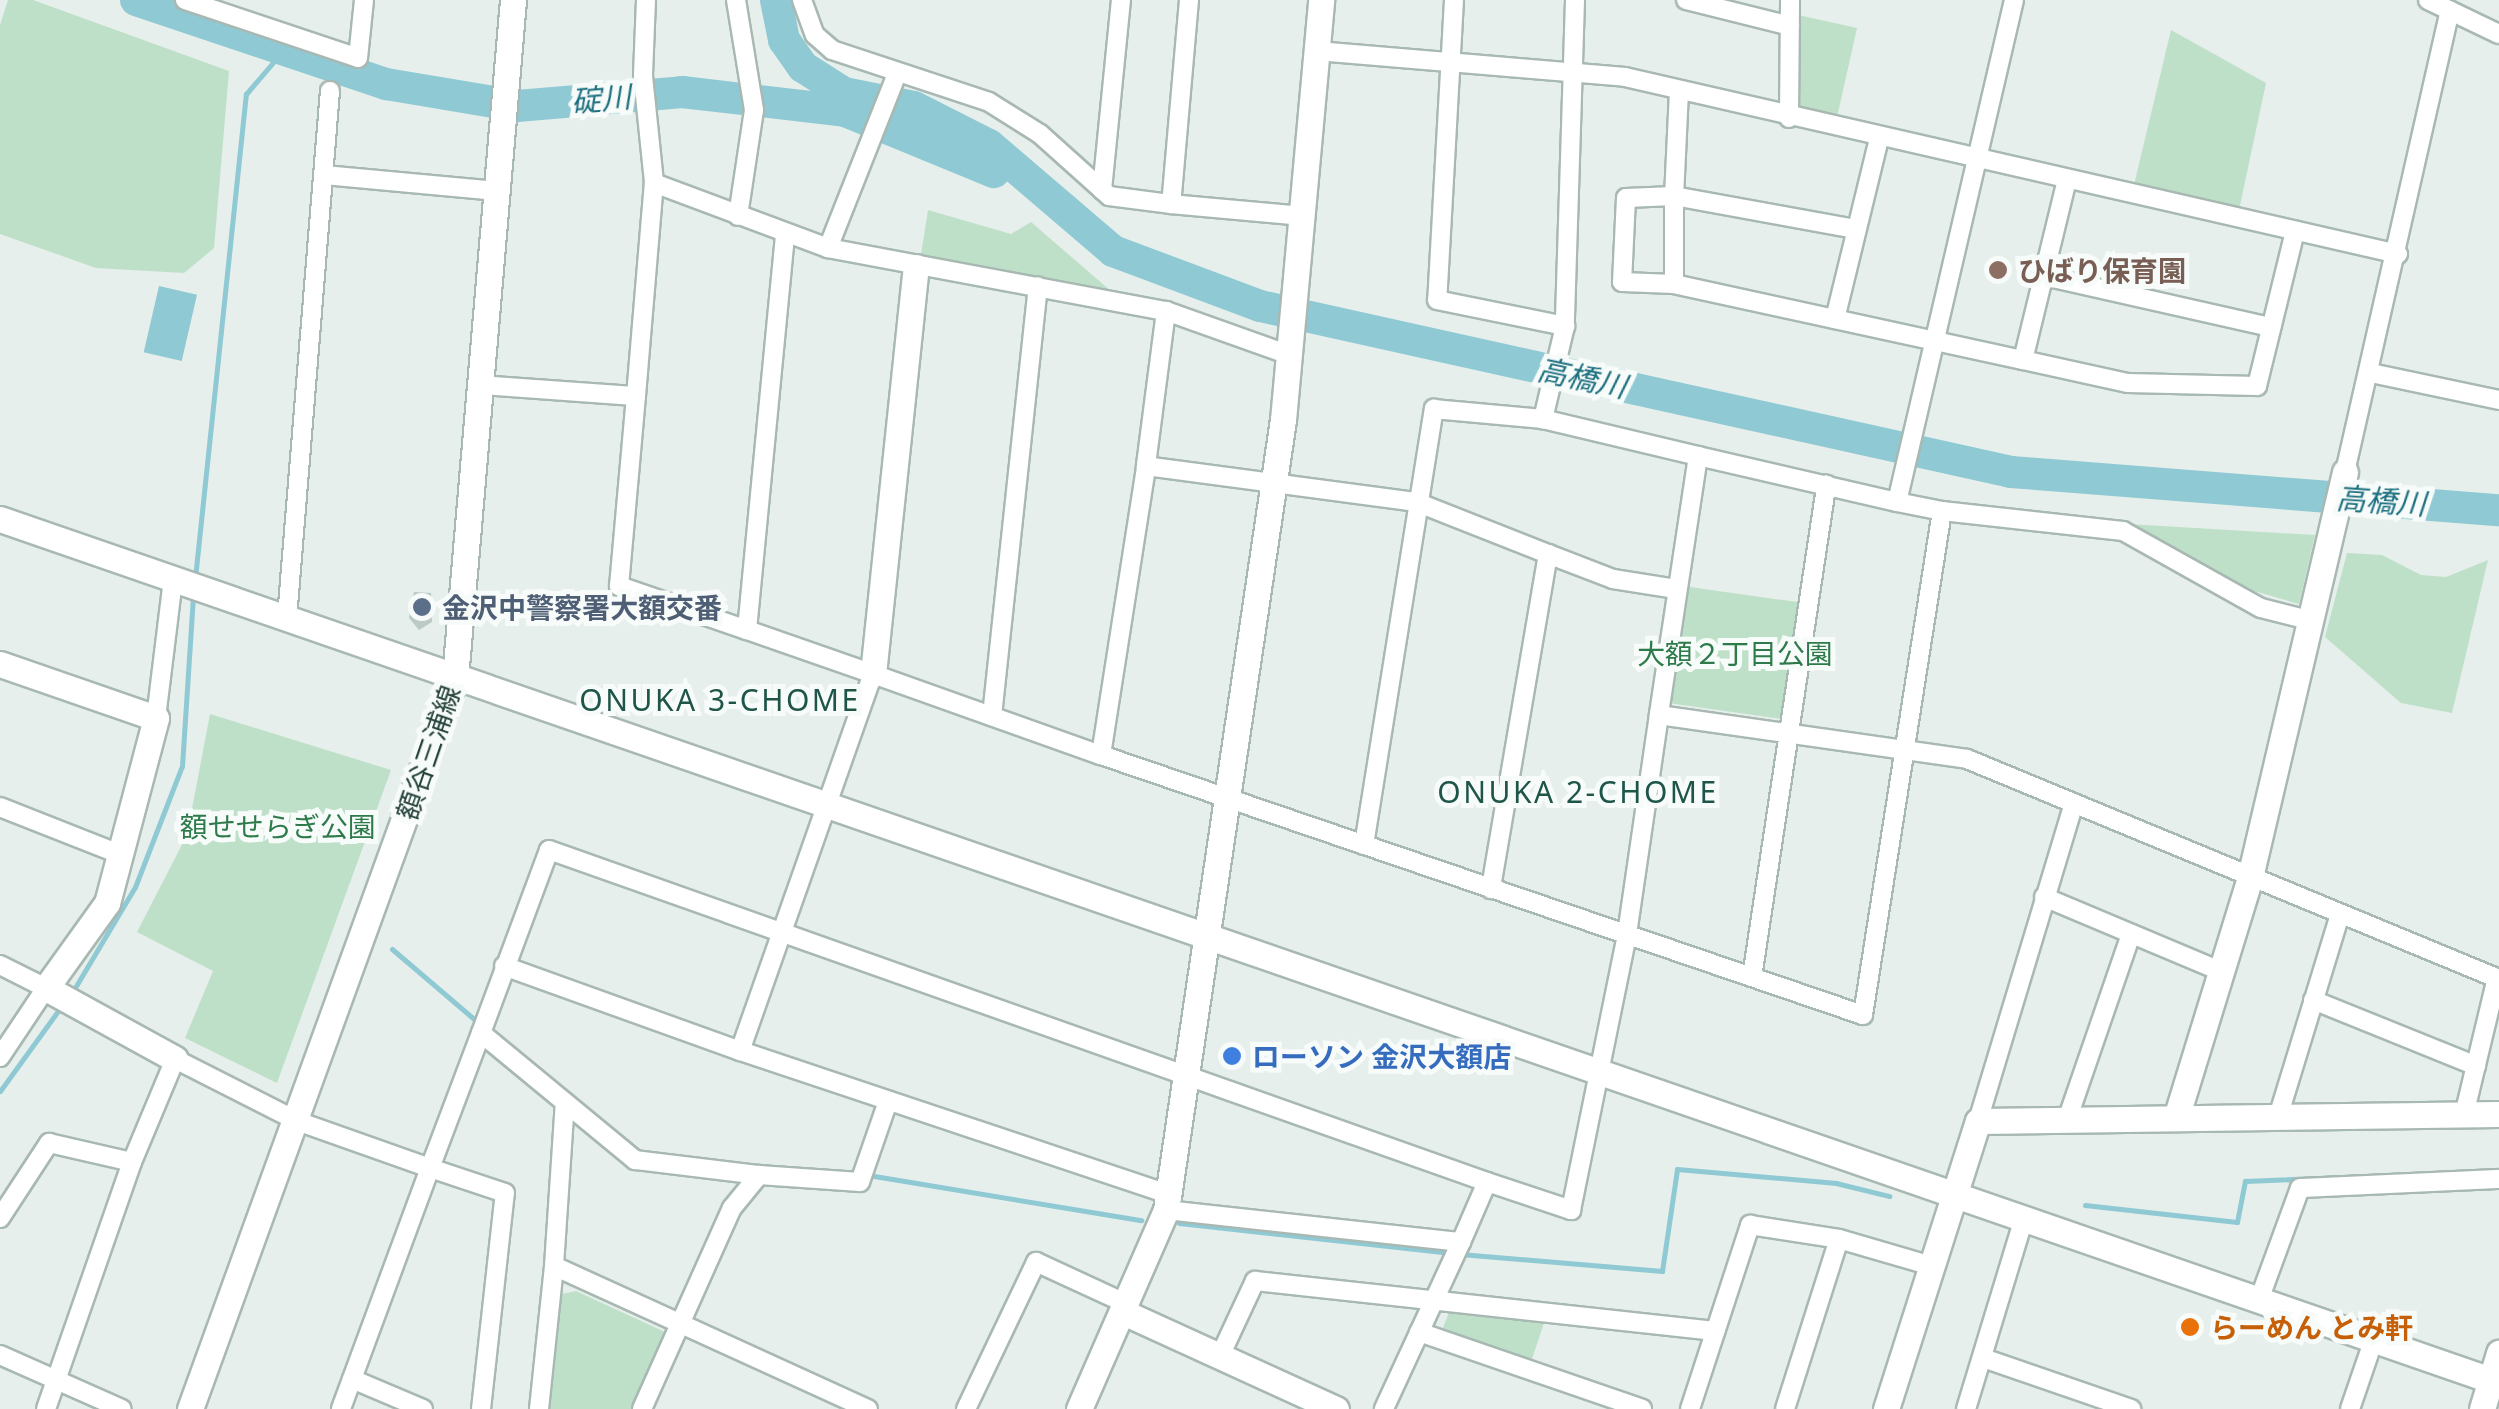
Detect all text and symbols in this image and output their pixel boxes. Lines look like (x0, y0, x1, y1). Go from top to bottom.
water label: 碇川 (570, 78, 632, 120)
place label: ひばり保育園 (2018, 253, 2186, 287)
marker: ひばり保育園 (1987, 259, 2009, 281)
water label: 高橋川 (1534, 351, 1630, 405)
water label: 高橋川 (2335, 480, 2427, 522)
place label: 金沢中警察署大額交番 (442, 590, 722, 624)
marker: 金沢中警察署大額交番 (411, 596, 433, 618)
park label: 大額２丁目公園 (1637, 636, 1833, 670)
street label: 額谷三浦線 (389, 680, 467, 824)
district label: ONUKA 3-CHOME (579, 682, 861, 718)
district label: ONUKA 2-CHOME (1437, 774, 1719, 810)
park label: 額せせらぎ公園 (180, 809, 376, 843)
place label: ローソン 金沢大額店 (1252, 1039, 1511, 1073)
marker: ローソン 金沢大額店 (1221, 1045, 1243, 1067)
place label: らーめん とみ軒 (2210, 1310, 2413, 1344)
marker: らーめん とみ軒 (2179, 1316, 2201, 1338)

